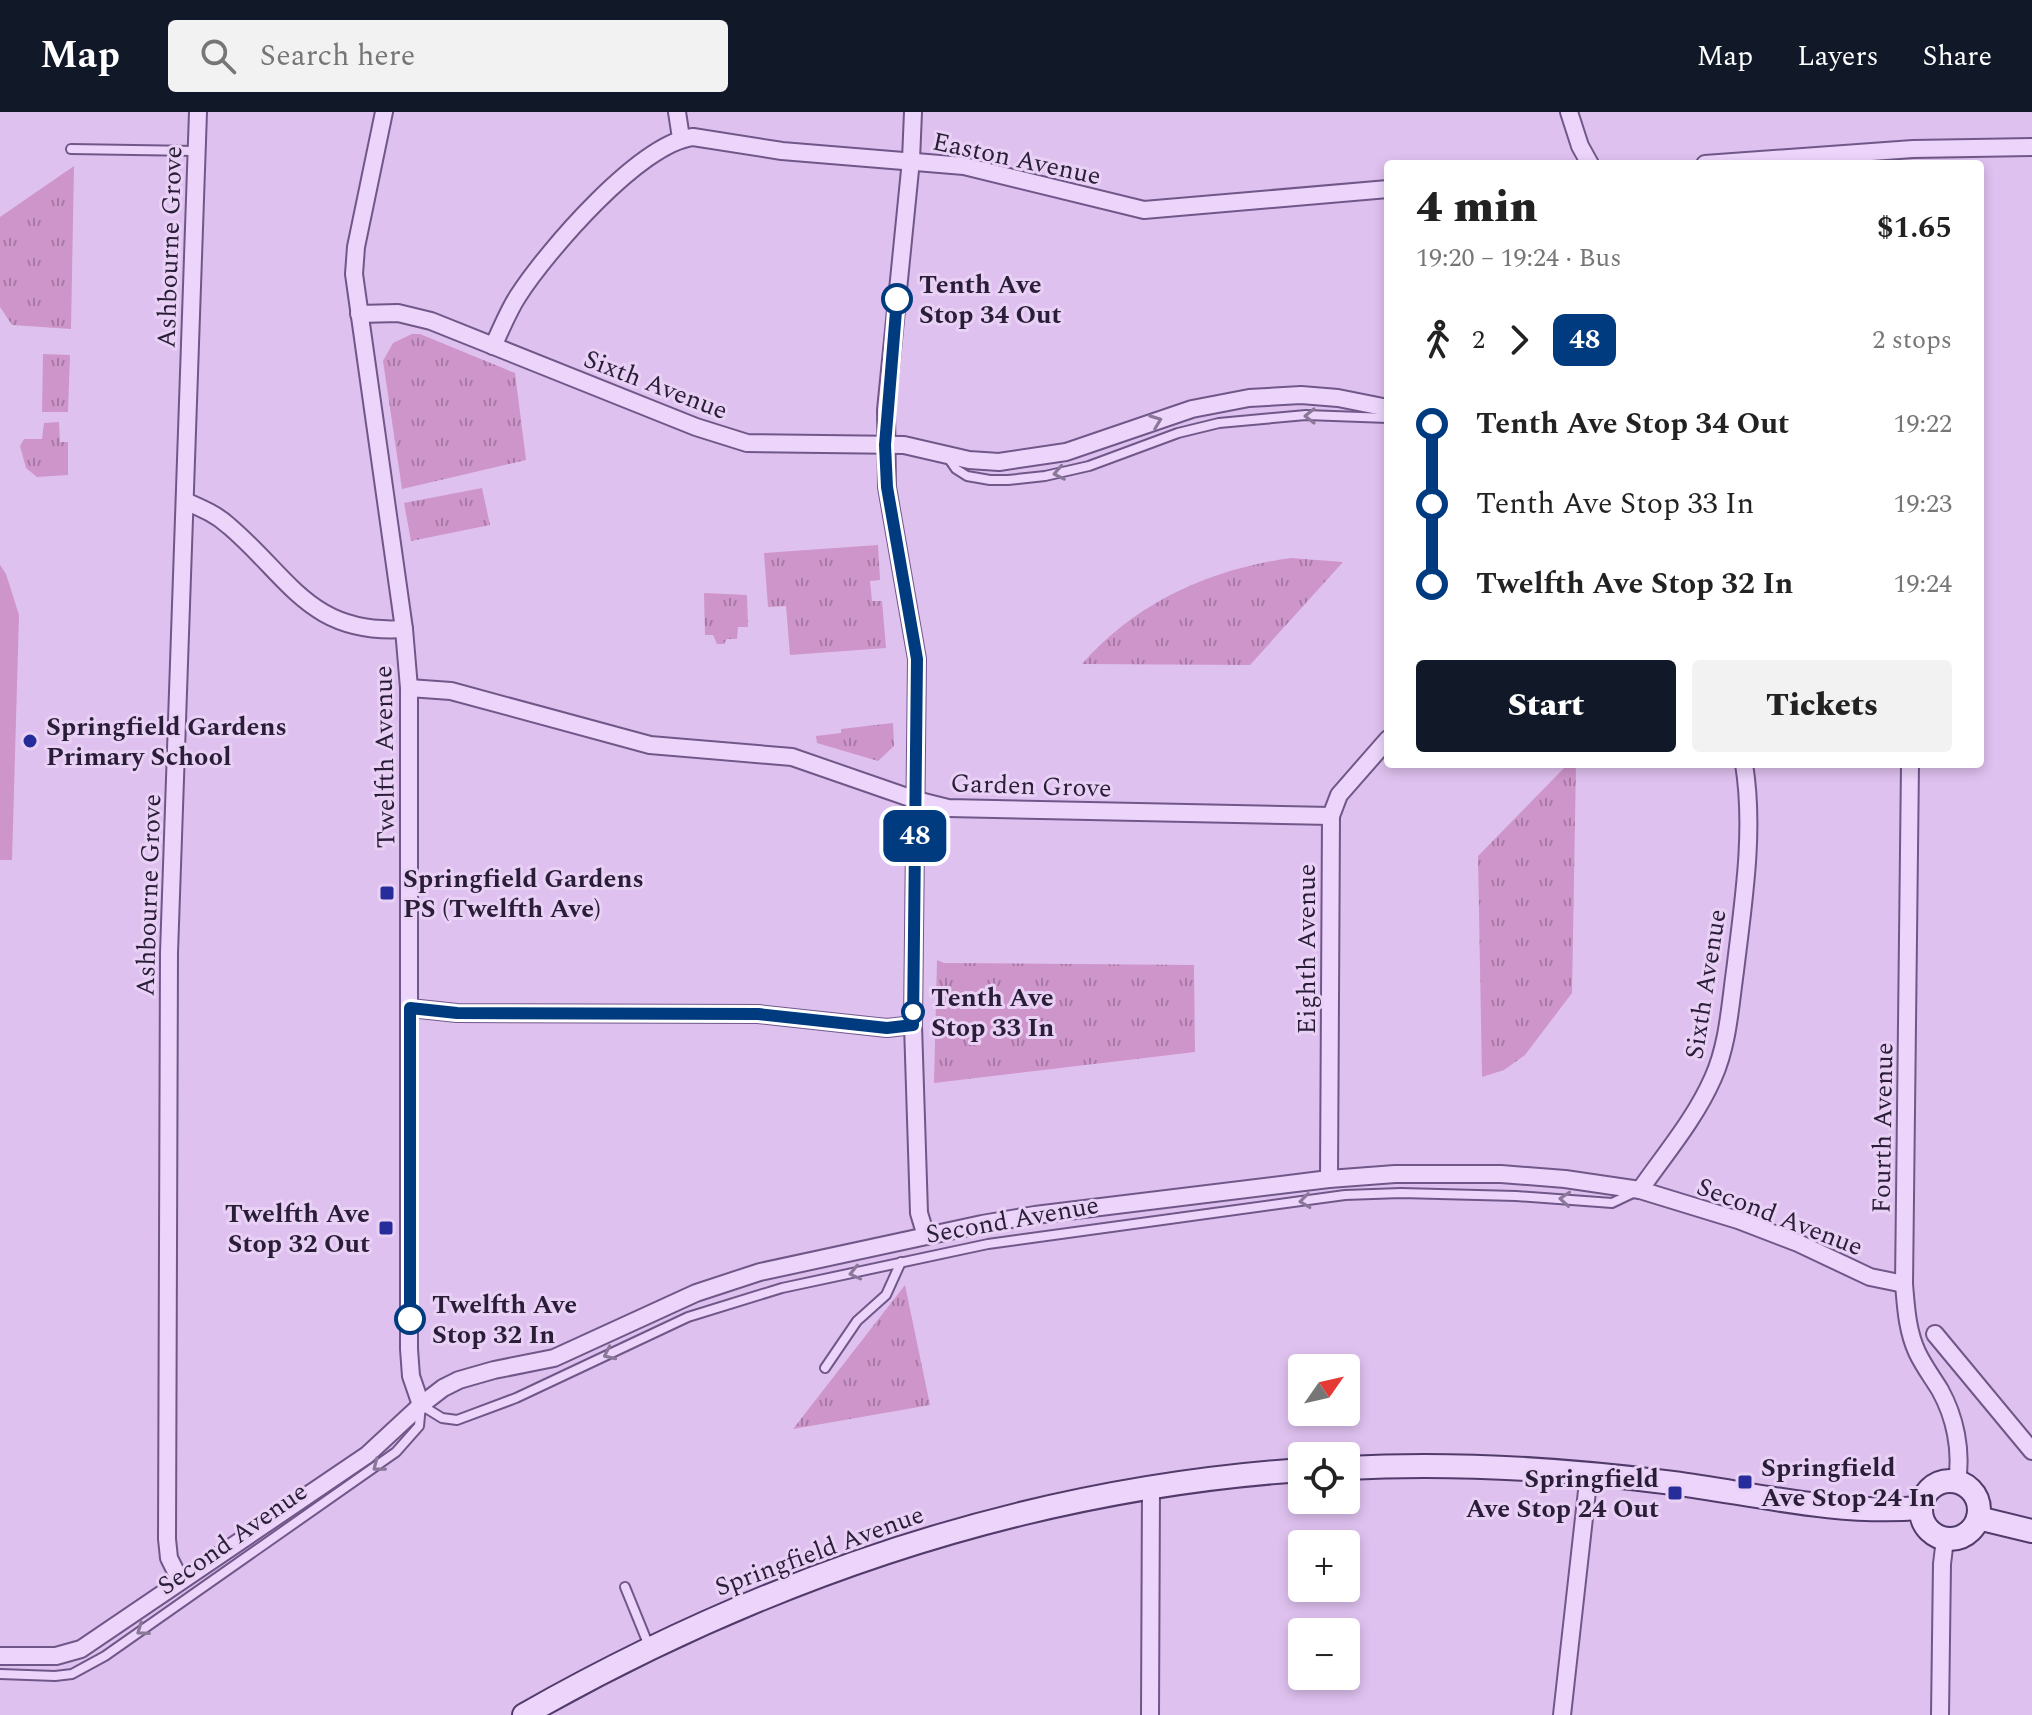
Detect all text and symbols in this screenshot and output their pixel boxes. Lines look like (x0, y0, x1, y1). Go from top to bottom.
search box (168, 20, 728, 92)
text: Map (40, 27, 120, 85)
text: Search here (260, 33, 415, 79)
icon: search (196, 34, 240, 78)
text: Map (1697, 35, 1753, 78)
text: Layers (1797, 35, 1879, 78)
text: Share (1923, 35, 1992, 78)
street label: Easton Avenue (929, 122, 1105, 196)
street label: Ashbourne Grove (146, 145, 194, 349)
text: 4 min (1416, 174, 1538, 241)
text: $1.65 (1877, 205, 1952, 251)
text: 19:20 – 19:24 · Bus (1416, 238, 1621, 278)
place label: Tenth Ave Stop 34 Out (919, 265, 1061, 335)
marker: Tenth Ave Stop 34 Out (882, 284, 912, 314)
icon: walk (1416, 318, 1460, 362)
icon: forward (1497, 318, 1541, 362)
text: 48 (1569, 318, 1600, 361)
text: 2 (1472, 320, 1485, 360)
text: 2 stops (1872, 320, 1952, 360)
street label: Sixth Avenue (578, 339, 734, 431)
text: Tenth Ave Stop 34 Out (1476, 401, 1789, 447)
text: 19:22 (1893, 404, 1952, 444)
one-way arrow (1303, 407, 1316, 425)
one-way arrow (1148, 414, 1162, 431)
one-way arrow (1052, 464, 1066, 481)
text: Tenth Ave Stop 33 In (1476, 481, 1754, 527)
text: 19:23 (1893, 484, 1952, 524)
text: Twelfth Ave Stop 32 In (1476, 561, 1793, 607)
text: 19:24 (1893, 564, 1952, 604)
button: Start (1416, 660, 1676, 752)
button: Tickets (1692, 660, 1952, 752)
street label: Twelfth Avenue (363, 665, 407, 849)
place label: Springfield Gardens Primary School (46, 707, 287, 777)
marker: Springfield Gardens Primary School (21, 732, 39, 750)
street label: Garden Grove (950, 763, 1112, 809)
street label: Ashbourne Grove (125, 793, 173, 997)
line badge: 48 (879, 810, 951, 862)
text: 48 (899, 814, 931, 857)
place label: Springfield Gardens PS (Twelfth Ave) (403, 859, 644, 929)
street label: Eighth Avenue (1287, 864, 1327, 1034)
marker: Springfield Gardens PS (Twelfth Ave) (378, 884, 396, 902)
street label: Sixth Avenue (1674, 906, 1738, 1062)
place label: Tenth Ave Stop 33 In (931, 978, 1054, 1048)
marker: Tenth Ave Stop 33 In (902, 1001, 924, 1023)
street label: Fourth Avenue (1862, 1042, 1904, 1214)
street label: Second Avenue (1691, 1167, 1869, 1267)
street label: Second Avenue (922, 1185, 1102, 1255)
one-way arrow (1558, 1191, 1571, 1208)
one-way arrow (1298, 1192, 1311, 1209)
place label: Twelfth Ave Stop 32 Out (225, 1194, 370, 1264)
marker: Twelfth Ave Stop 32 Out (377, 1219, 395, 1237)
one-way arrow (849, 1264, 863, 1281)
place label: Twelfth Ave Stop 32 In (432, 1285, 577, 1355)
marker: Twelfth Ave Stop 32 In (395, 1304, 425, 1334)
one-way arrow (603, 1344, 618, 1360)
north arrow (1288, 1354, 1360, 1426)
map controls (1288, 1354, 1360, 1690)
button: locate (1288, 1442, 1360, 1514)
place label: Springfield Ave Stop 24 In (1761, 1448, 1935, 1518)
one-way arrow (372, 1456, 387, 1470)
place label: Springfield Ave Stop 24 Out (1466, 1459, 1659, 1529)
street label: Second Avenue (149, 1472, 316, 1606)
marker: Springfield Ave Stop 24 In (1736, 1473, 1754, 1491)
marker: Springfield Ave Stop 24 Out (1666, 1484, 1684, 1502)
street label: Springfield Avenue (709, 1495, 930, 1607)
button: + (1288, 1530, 1360, 1602)
button: − (1288, 1618, 1360, 1690)
one-way arrow (136, 1620, 150, 1635)

